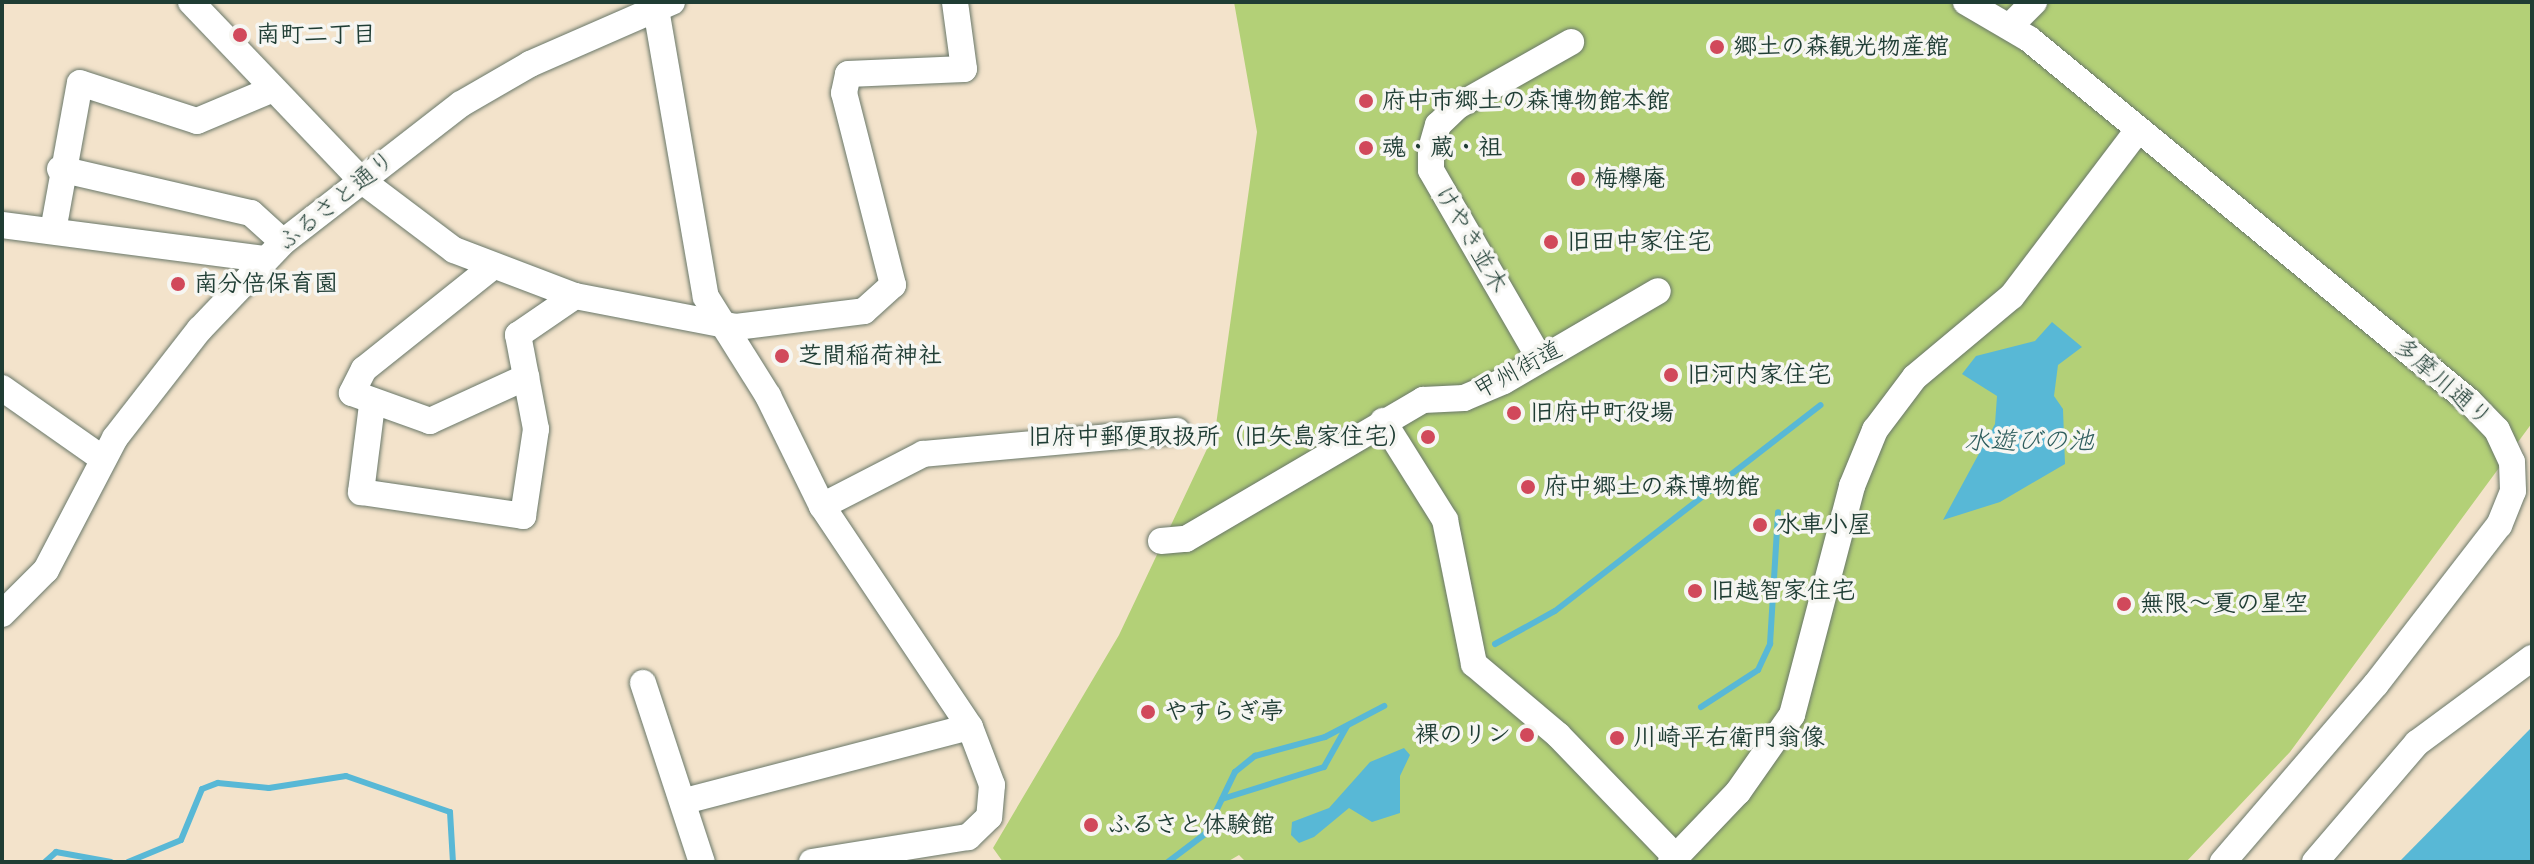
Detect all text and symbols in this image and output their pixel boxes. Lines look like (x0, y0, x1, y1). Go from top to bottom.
place label: 南町二丁目 (256, 21, 376, 49)
marker: 南町二丁目 (231, 26, 249, 44)
place label: 郷土の森観光物産館 (1733, 33, 1949, 61)
marker: 郷土の森観光物産館 (1708, 38, 1726, 56)
place label: 府中市郷土の森博物館本館 (1382, 87, 1670, 115)
marker: 府中市郷土の森博物館本館 (1357, 92, 1375, 110)
place label: 魂・蔵・祖 (1382, 134, 1502, 162)
marker: 魂・蔵・祖 (1357, 139, 1375, 157)
street label: ふるさと通り (271, 144, 401, 258)
place label: 梅欅庵 (1594, 165, 1666, 193)
marker: 梅欅庵 (1569, 170, 1587, 188)
street label: けやき並木 (1429, 180, 1513, 298)
place label: 旧田中家住宅 (1567, 228, 1711, 256)
marker: 旧田中家住宅 (1542, 233, 1560, 251)
place label: 南分倍保育園 (194, 270, 338, 298)
marker: 南分倍保育園 (169, 275, 187, 293)
street label: 多摩川通り (2388, 332, 2498, 432)
street label: 甲州街道 (1469, 335, 1567, 405)
place label: 芝間稲荷神社 (798, 342, 942, 370)
marker: 芝間稲荷神社 (773, 347, 791, 365)
place label: 旧河内家住宅 (1687, 361, 1831, 389)
marker: 旧河内家住宅 (1662, 366, 1680, 384)
place label: 旧府中町役場 (1530, 399, 1674, 427)
marker: 旧府中町役場 (1505, 404, 1523, 422)
place label: 旧府中郵便取扱所（旧矢島家住宅） (1028, 423, 1412, 451)
water label: 水遊びの池 (1964, 426, 2094, 458)
marker: 旧府中郵便取扱所（旧矢島家住宅） (1419, 428, 1437, 446)
place label: 府中郷土の森博物館 (1544, 473, 1760, 501)
marker: 府中郷土の森博物館 (1519, 478, 1537, 496)
place label: 水車小屋 (1776, 511, 1872, 539)
marker: 水車小屋 (1751, 516, 1769, 534)
place label: 旧越智家住宅 (1711, 577, 1855, 605)
marker: 旧越智家住宅 (1686, 582, 1704, 600)
place label: 無限～夏の星空 (2140, 590, 2308, 618)
marker: 無限～夏の星空 (2115, 595, 2133, 613)
place label: やすらぎ亭 (1164, 698, 1284, 726)
marker: やすらぎ亭 (1139, 703, 1157, 721)
place label: 裸のリン (1415, 721, 1511, 749)
place label: 川崎平右衛門翁像 (1633, 724, 1825, 752)
marker: 裸のリン (1518, 726, 1536, 744)
marker: 川崎平右衛門翁像 (1608, 729, 1626, 747)
place label: ふるさと体験館 (1107, 811, 1275, 839)
marker: ふるさと体験館 (1082, 816, 1100, 834)

